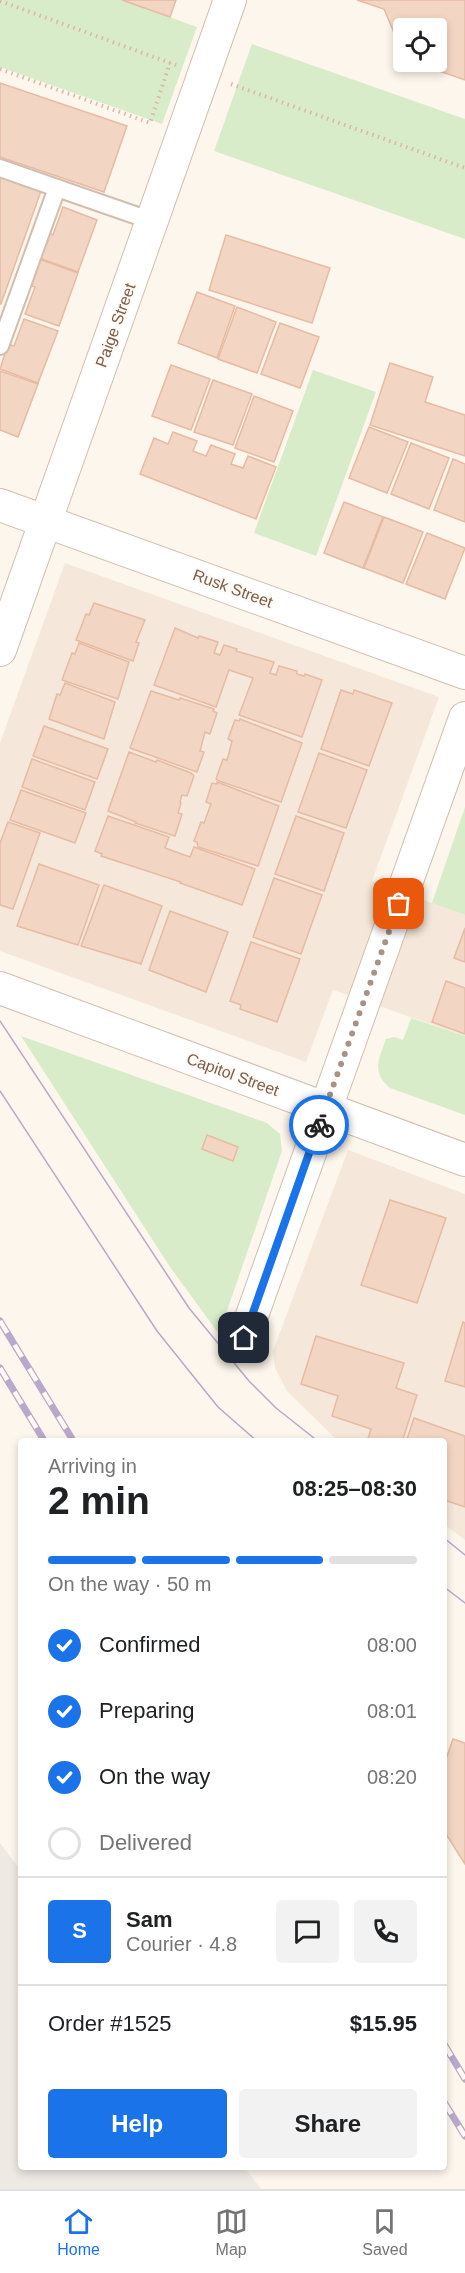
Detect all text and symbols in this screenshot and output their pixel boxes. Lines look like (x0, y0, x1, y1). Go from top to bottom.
map controls (393, 18, 447, 72)
button: locate (393, 18, 447, 72)
street label: Paige Street (92, 280, 139, 369)
street label: Rusk Street (191, 566, 276, 611)
pin (373, 878, 424, 929)
icon: bag (382, 887, 415, 920)
street label: Capitol Street (184, 1050, 282, 1099)
courier (289, 1095, 349, 1155)
icon: bike (303, 1109, 336, 1142)
pin (218, 1312, 269, 1363)
icon: home (227, 1321, 260, 1354)
text: Arriving in (48, 1455, 137, 1477)
text: 08:25–08:30 (292, 1476, 417, 1501)
text: 2 min (48, 1479, 150, 1522)
text: On the way · 50 m (48, 1573, 211, 1595)
icon: check (48, 1629, 81, 1662)
text: Confirmed (99, 1632, 200, 1657)
text: 08:00 (367, 1634, 417, 1656)
icon: check (48, 1695, 81, 1728)
text: Preparing (99, 1698, 194, 1723)
text: 08:01 (367, 1700, 417, 1722)
icon: check (48, 1761, 81, 1794)
text: On the way (99, 1764, 210, 1789)
text: 08:20 (367, 1766, 417, 1788)
text: Delivered (99, 1830, 192, 1855)
button: chat (276, 1900, 339, 1963)
button: phone (354, 1900, 417, 1963)
text: Sam (126, 1907, 172, 1932)
text: S (72, 1918, 87, 1943)
text: Courier · 4.8 (126, 1933, 237, 1955)
text: Order #1525 (48, 2011, 172, 2036)
text: $15.95 (350, 2011, 417, 2036)
button: Help (48, 2089, 227, 2158)
button: Share (239, 2089, 417, 2158)
tab: Home (57, 2205, 100, 2259)
tab: Map (215, 2205, 248, 2259)
tab: Saved (362, 2205, 408, 2259)

